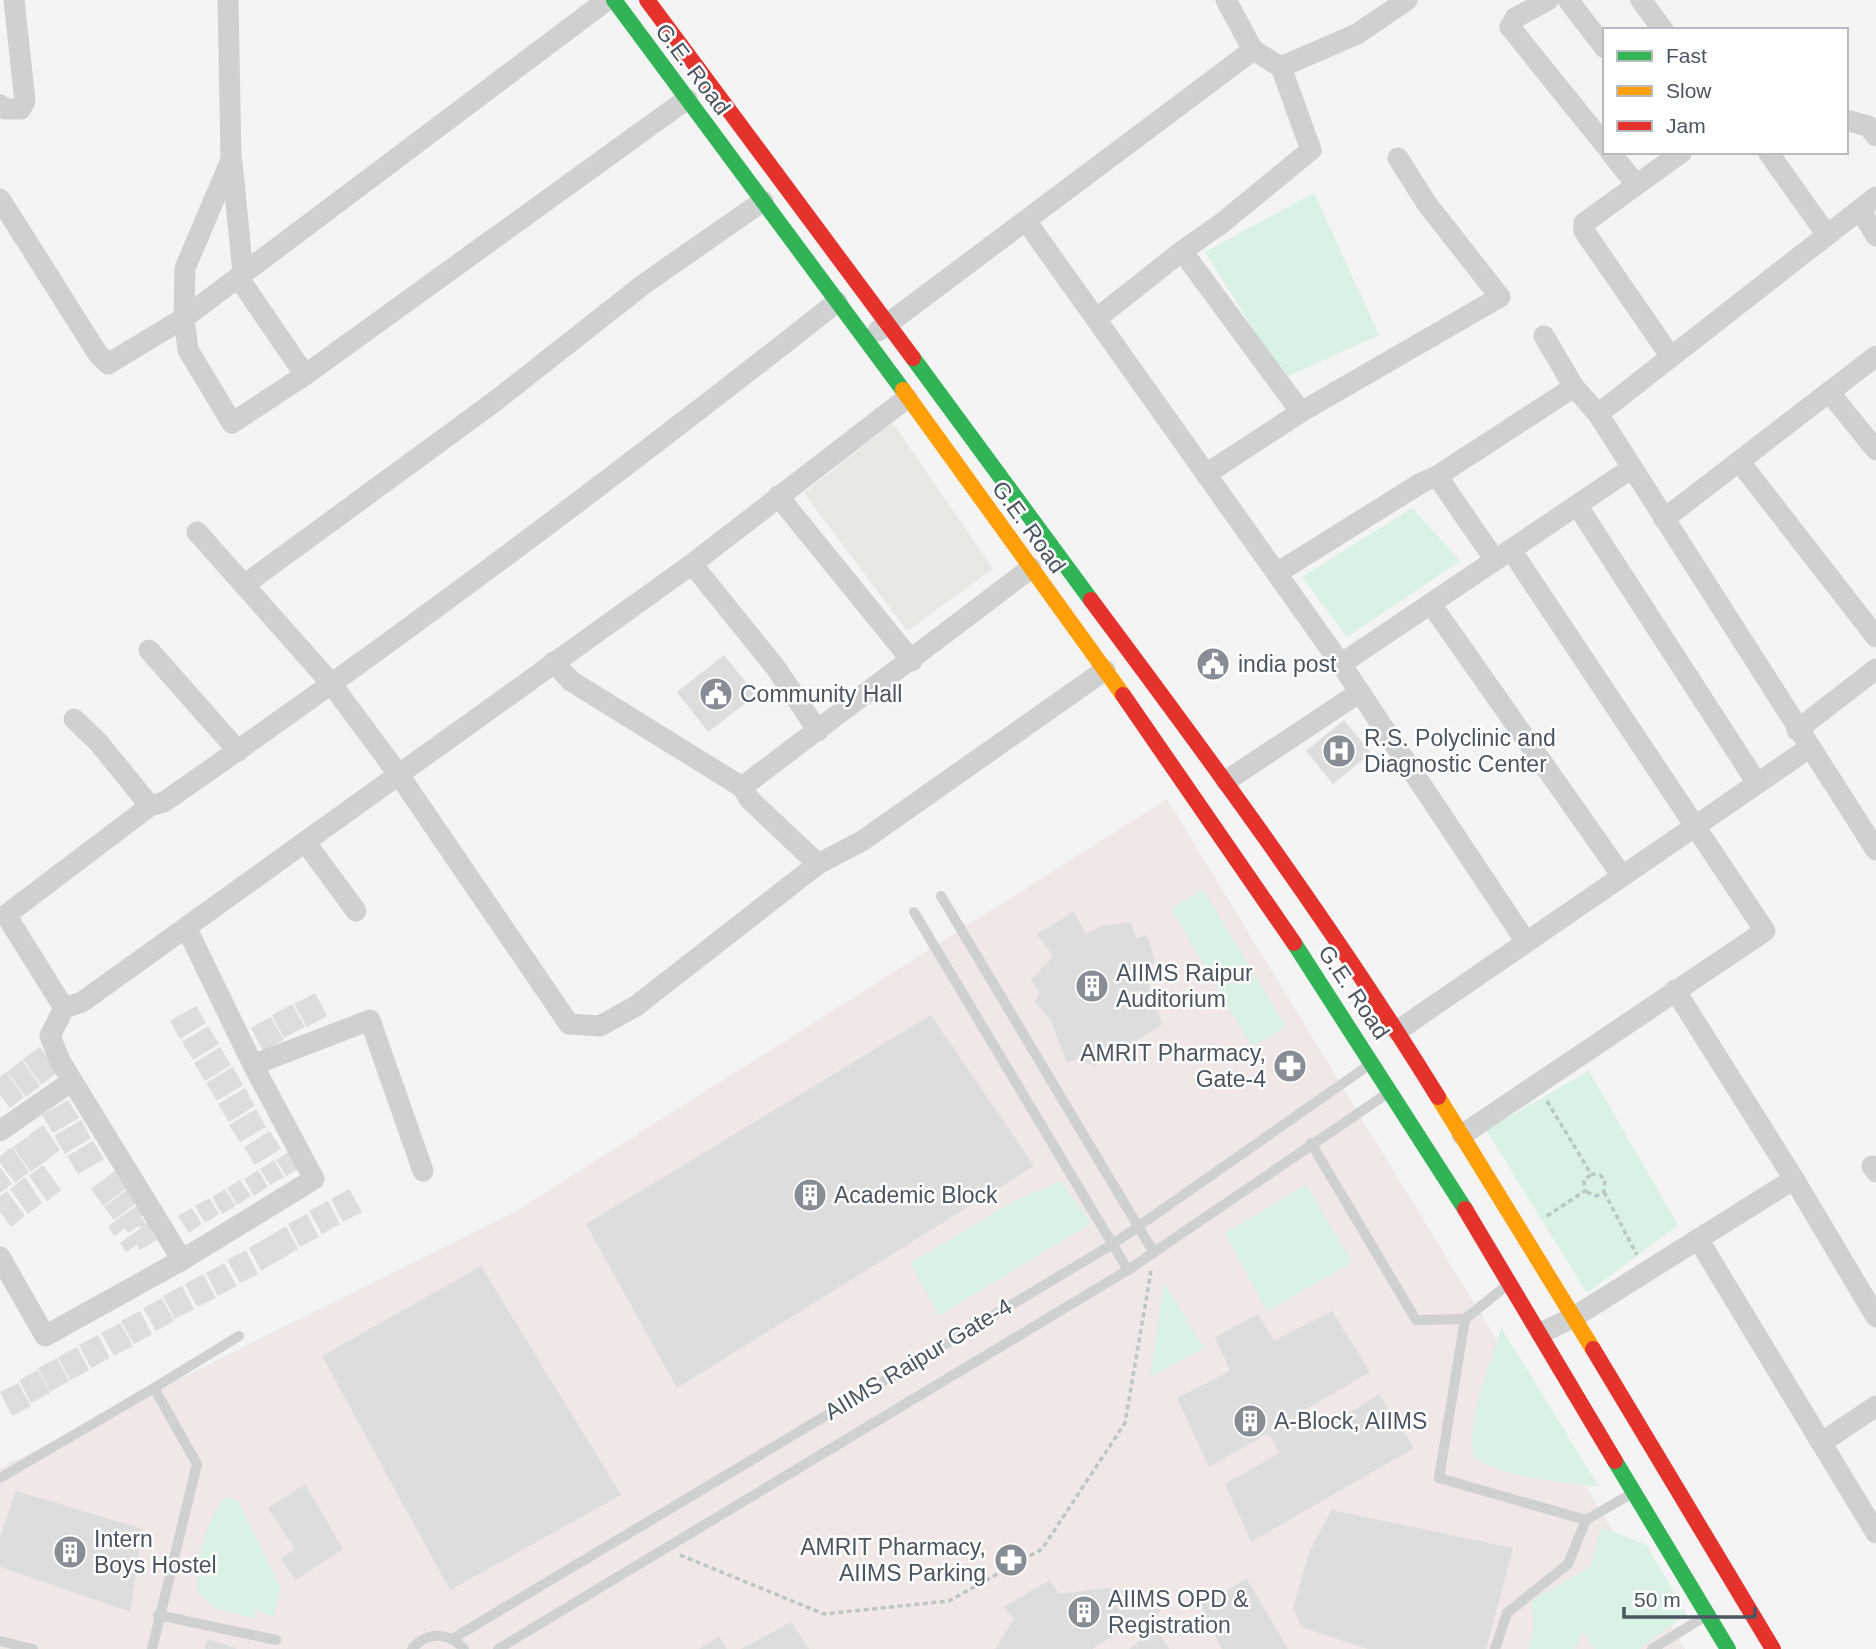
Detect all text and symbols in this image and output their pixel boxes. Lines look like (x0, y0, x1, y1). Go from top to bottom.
street label: G.E. Road (650, 18, 736, 120)
legend (1603, 28, 1848, 154)
text: Fast (1666, 44, 1707, 67)
text: Slow (1666, 79, 1712, 102)
text: Jam (1666, 114, 1706, 137)
street label: G.E. Road (987, 476, 1071, 578)
public building icon: india post (1194, 645, 1232, 683)
place label: india post (1238, 651, 1337, 677)
public building icon: Community Hall (697, 675, 735, 713)
place label: Community Hall (740, 681, 902, 707)
place label: R.S. Polyclinic and Diagnostic Center (1364, 725, 1556, 777)
hospital icon: R.S. Polyclinic and Diagnostic Center (1320, 732, 1358, 770)
street label: G.E. Road (1313, 940, 1395, 1044)
place label: AIIMS Raipur Auditorium (1116, 960, 1253, 1012)
building icon: AIIMS Raipur Auditorium (1073, 967, 1111, 1005)
place label: AMRIT Pharmacy, Gate-4 (1080, 1040, 1266, 1092)
pharmacy icon: AMRIT Pharmacy, Gate-4 (1271, 1047, 1309, 1085)
building icon: Academic Block (791, 1176, 829, 1214)
place label: Academic Block (834, 1182, 998, 1208)
street label: AIIMS Raipur Gate-4 (820, 1293, 1016, 1425)
building icon: A-Block, AIIMS (1231, 1402, 1269, 1440)
place label: A-Block, AIIMS (1274, 1408, 1427, 1434)
place label: Intern Boys Hostel (94, 1526, 217, 1578)
building icon: Intern Boys Hostel (51, 1533, 89, 1571)
place label: AMRIT Pharmacy, AIIMS Parking (800, 1534, 986, 1586)
pharmacy icon: AMRIT Pharmacy, AIIMS Parking (992, 1541, 1030, 1579)
scale bar (1624, 1576, 1755, 1620)
place label: AIIMS OPD & Registration (1108, 1586, 1249, 1638)
text: 50 m (1634, 1588, 1681, 1611)
building icon: AIIMS OPD & Registration (1065, 1593, 1103, 1631)

